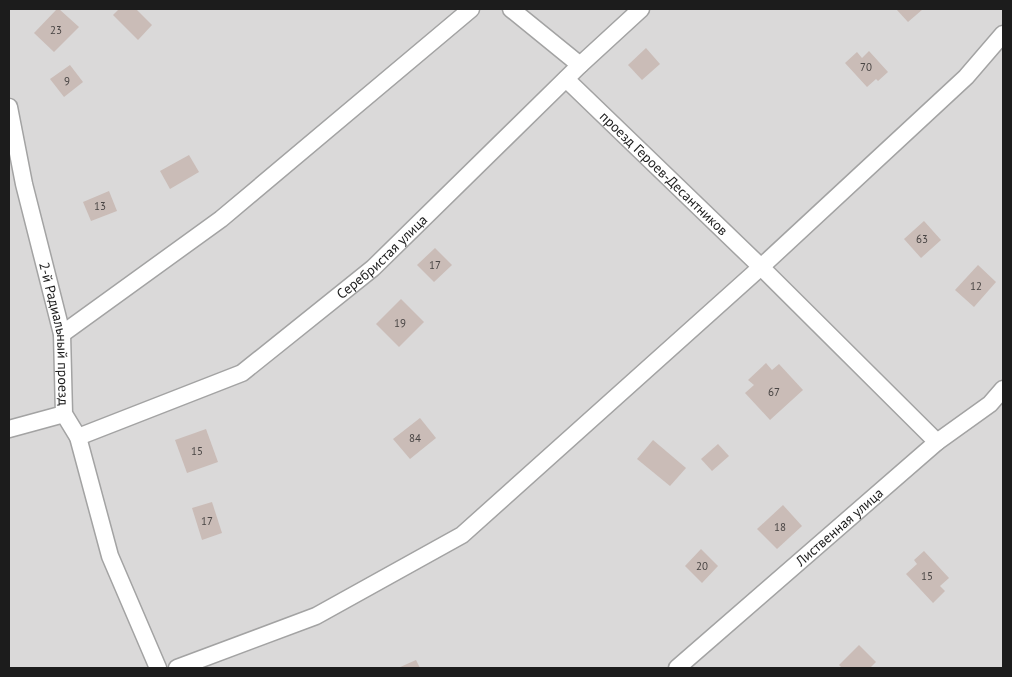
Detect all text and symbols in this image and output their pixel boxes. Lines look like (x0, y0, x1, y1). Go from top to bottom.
house number: 23 (50, 23, 62, 37)
house number: 70 (860, 60, 872, 74)
house number: 9 (64, 74, 70, 88)
street label: проезд Героев-Десантников (596, 107, 732, 239)
house number: 13 (94, 199, 106, 213)
street label: Серебристая улица (333, 211, 431, 303)
house number: 63 (916, 232, 928, 246)
house number: 17 (429, 258, 441, 272)
street label: 2-й Радиальный проезд (35, 260, 73, 406)
house number: 12 (970, 279, 982, 293)
house number: 19 (394, 316, 406, 330)
house number: 67 (768, 385, 780, 399)
house number: 84 (409, 431, 421, 445)
house number: 15 (191, 444, 203, 458)
street label: Лиственная улица (791, 484, 887, 571)
house number: 17 (201, 514, 213, 528)
house number: 18 (774, 520, 786, 534)
house number: 20 (696, 559, 708, 573)
house number: 15 (921, 569, 933, 583)

